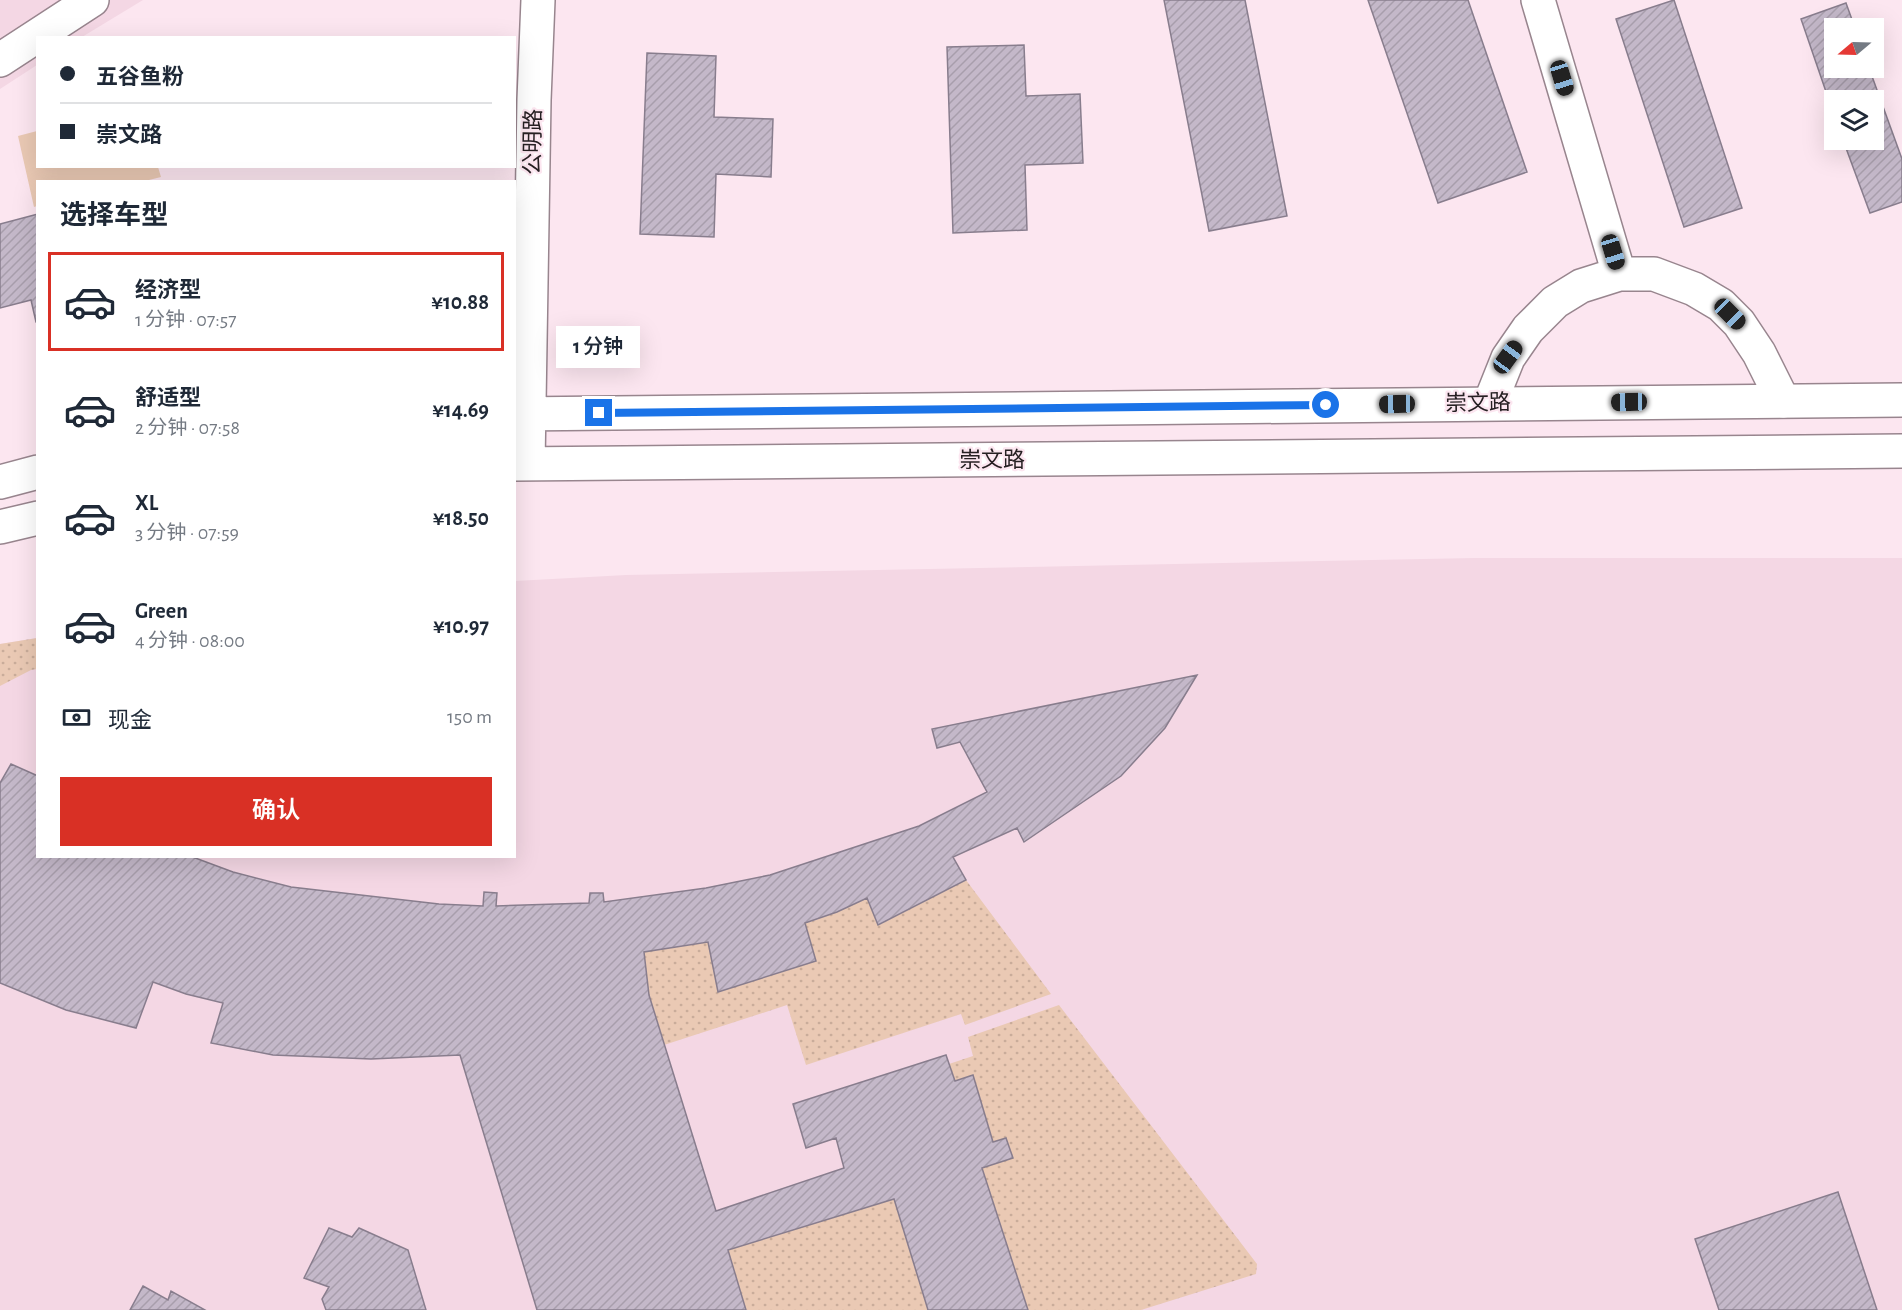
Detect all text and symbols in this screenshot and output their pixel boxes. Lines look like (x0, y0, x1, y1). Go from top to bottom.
north arrow (1824, 18, 1884, 78)
map controls (1824, 18, 1884, 150)
car (1548, 58, 1576, 98)
text: 五谷鱼粉 (96, 66, 184, 88)
button: layers (1824, 90, 1884, 150)
street label: 公明路 (520, 109, 545, 175)
text: 崇文路 (96, 124, 162, 146)
text: 选择车型 (60, 202, 168, 229)
car (1599, 232, 1627, 272)
icon: car (63, 275, 117, 329)
text: 经济型 (135, 279, 201, 301)
text: ¥10.88 (431, 291, 489, 313)
car (1711, 295, 1749, 333)
text: 1 分钟 · 07:57 (135, 310, 237, 330)
callout: 1 分钟 (557, 326, 641, 368)
text: 1 分钟 (573, 337, 623, 357)
car (1490, 337, 1526, 377)
icon: car (63, 383, 117, 437)
text: 舒适型 (135, 387, 201, 409)
street label: 崇文路 (1445, 390, 1511, 415)
route start (1312, 391, 1339, 418)
car (1611, 393, 1647, 411)
car (1379, 395, 1415, 413)
text: ¥14.69 (432, 399, 489, 421)
route end (585, 399, 612, 426)
text: 2 分钟 · 07:58 (135, 418, 240, 438)
street label: 崇文路 (959, 448, 1025, 471)
icon: car (63, 491, 117, 545)
text: XL (135, 492, 158, 514)
text: ¥18.50 (433, 507, 489, 529)
text: 3 分钟 · 07:59 (135, 523, 239, 543)
icon: car (63, 599, 117, 653)
text: Green (135, 600, 188, 622)
text: ¥10.97 (433, 615, 489, 637)
text: 4 分钟 · 08:00 (135, 631, 245, 651)
icon: cash (60, 701, 93, 734)
text: 150 m (447, 707, 492, 727)
text: 现金 (108, 709, 152, 731)
button: 确认 (60, 777, 492, 846)

